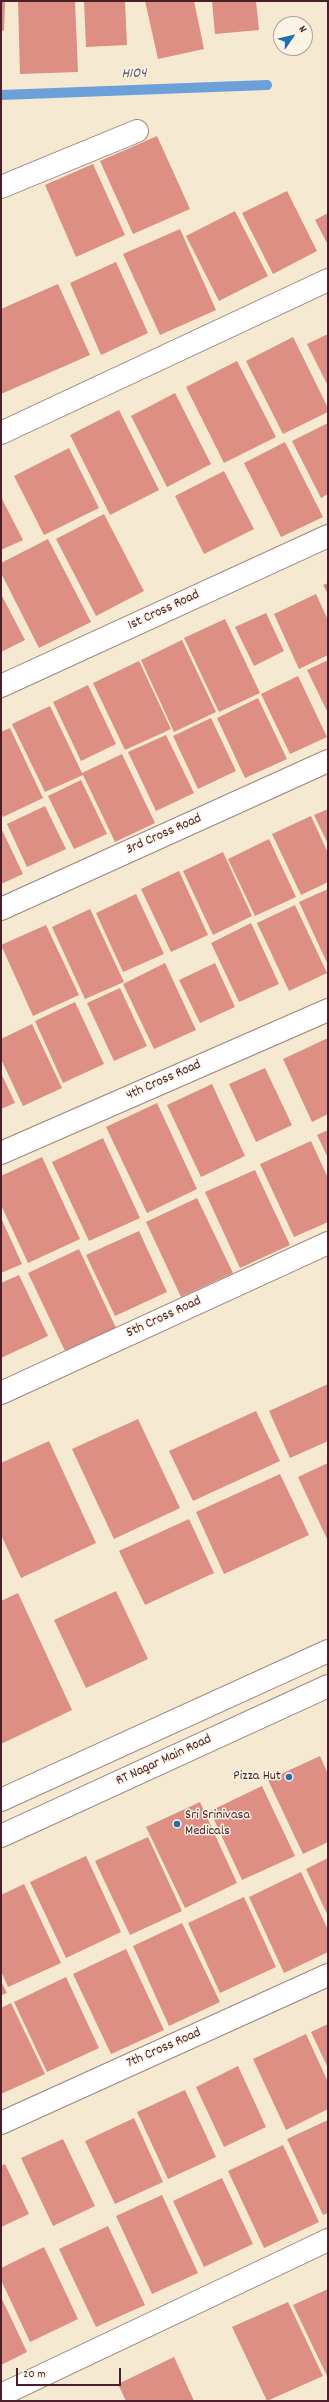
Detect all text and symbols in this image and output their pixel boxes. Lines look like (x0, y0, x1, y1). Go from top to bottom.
north arrow (273, 16, 313, 56)
text: N (294, 23, 310, 37)
water label: H104 (121, 66, 147, 84)
street label: 1st Cross Road (126, 587, 202, 635)
street label: 3rd Cross Road (124, 811, 204, 859)
street label: 4th Cross Road (124, 1057, 204, 1105)
street label: 5th Cross Road (124, 1293, 204, 1343)
street label: RT Nagar Main Road (114, 1732, 214, 1790)
place label: Pizza Hut (233, 1769, 281, 1785)
marker: Pizza Hut (284, 1772, 294, 1782)
place label: Sri Srinivasa Medicals (185, 1808, 250, 1840)
marker: Sri Srinivasa Medicals (172, 1819, 182, 1829)
street label: 7th Cross Road (124, 2025, 204, 2073)
scale bar (18, 2360, 123, 2386)
text: 20 m (23, 2366, 46, 2383)

